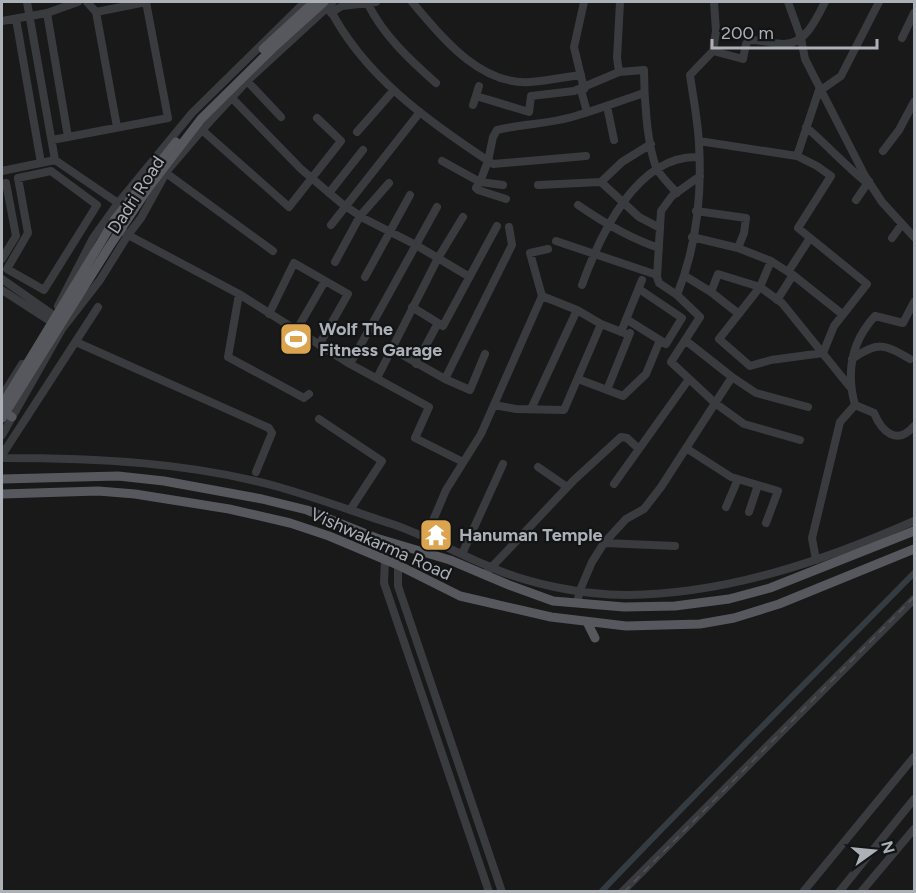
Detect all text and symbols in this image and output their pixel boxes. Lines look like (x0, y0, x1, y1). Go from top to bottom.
scale bar (712, 12, 877, 50)
text: 200 m (721, 22, 774, 44)
street label: Dadri Road (103, 152, 169, 238)
place label: Wolf The Fitness Garage (319, 318, 442, 361)
sports icon: Wolf The Fitness Garage (278, 321, 314, 357)
street label: Vishwakarma Road (307, 503, 455, 585)
temple icon: Hanuman Temple (418, 517, 454, 553)
place label: Hanuman Temple (459, 524, 603, 546)
north arrow (844, 821, 904, 881)
text: N (877, 839, 899, 856)

